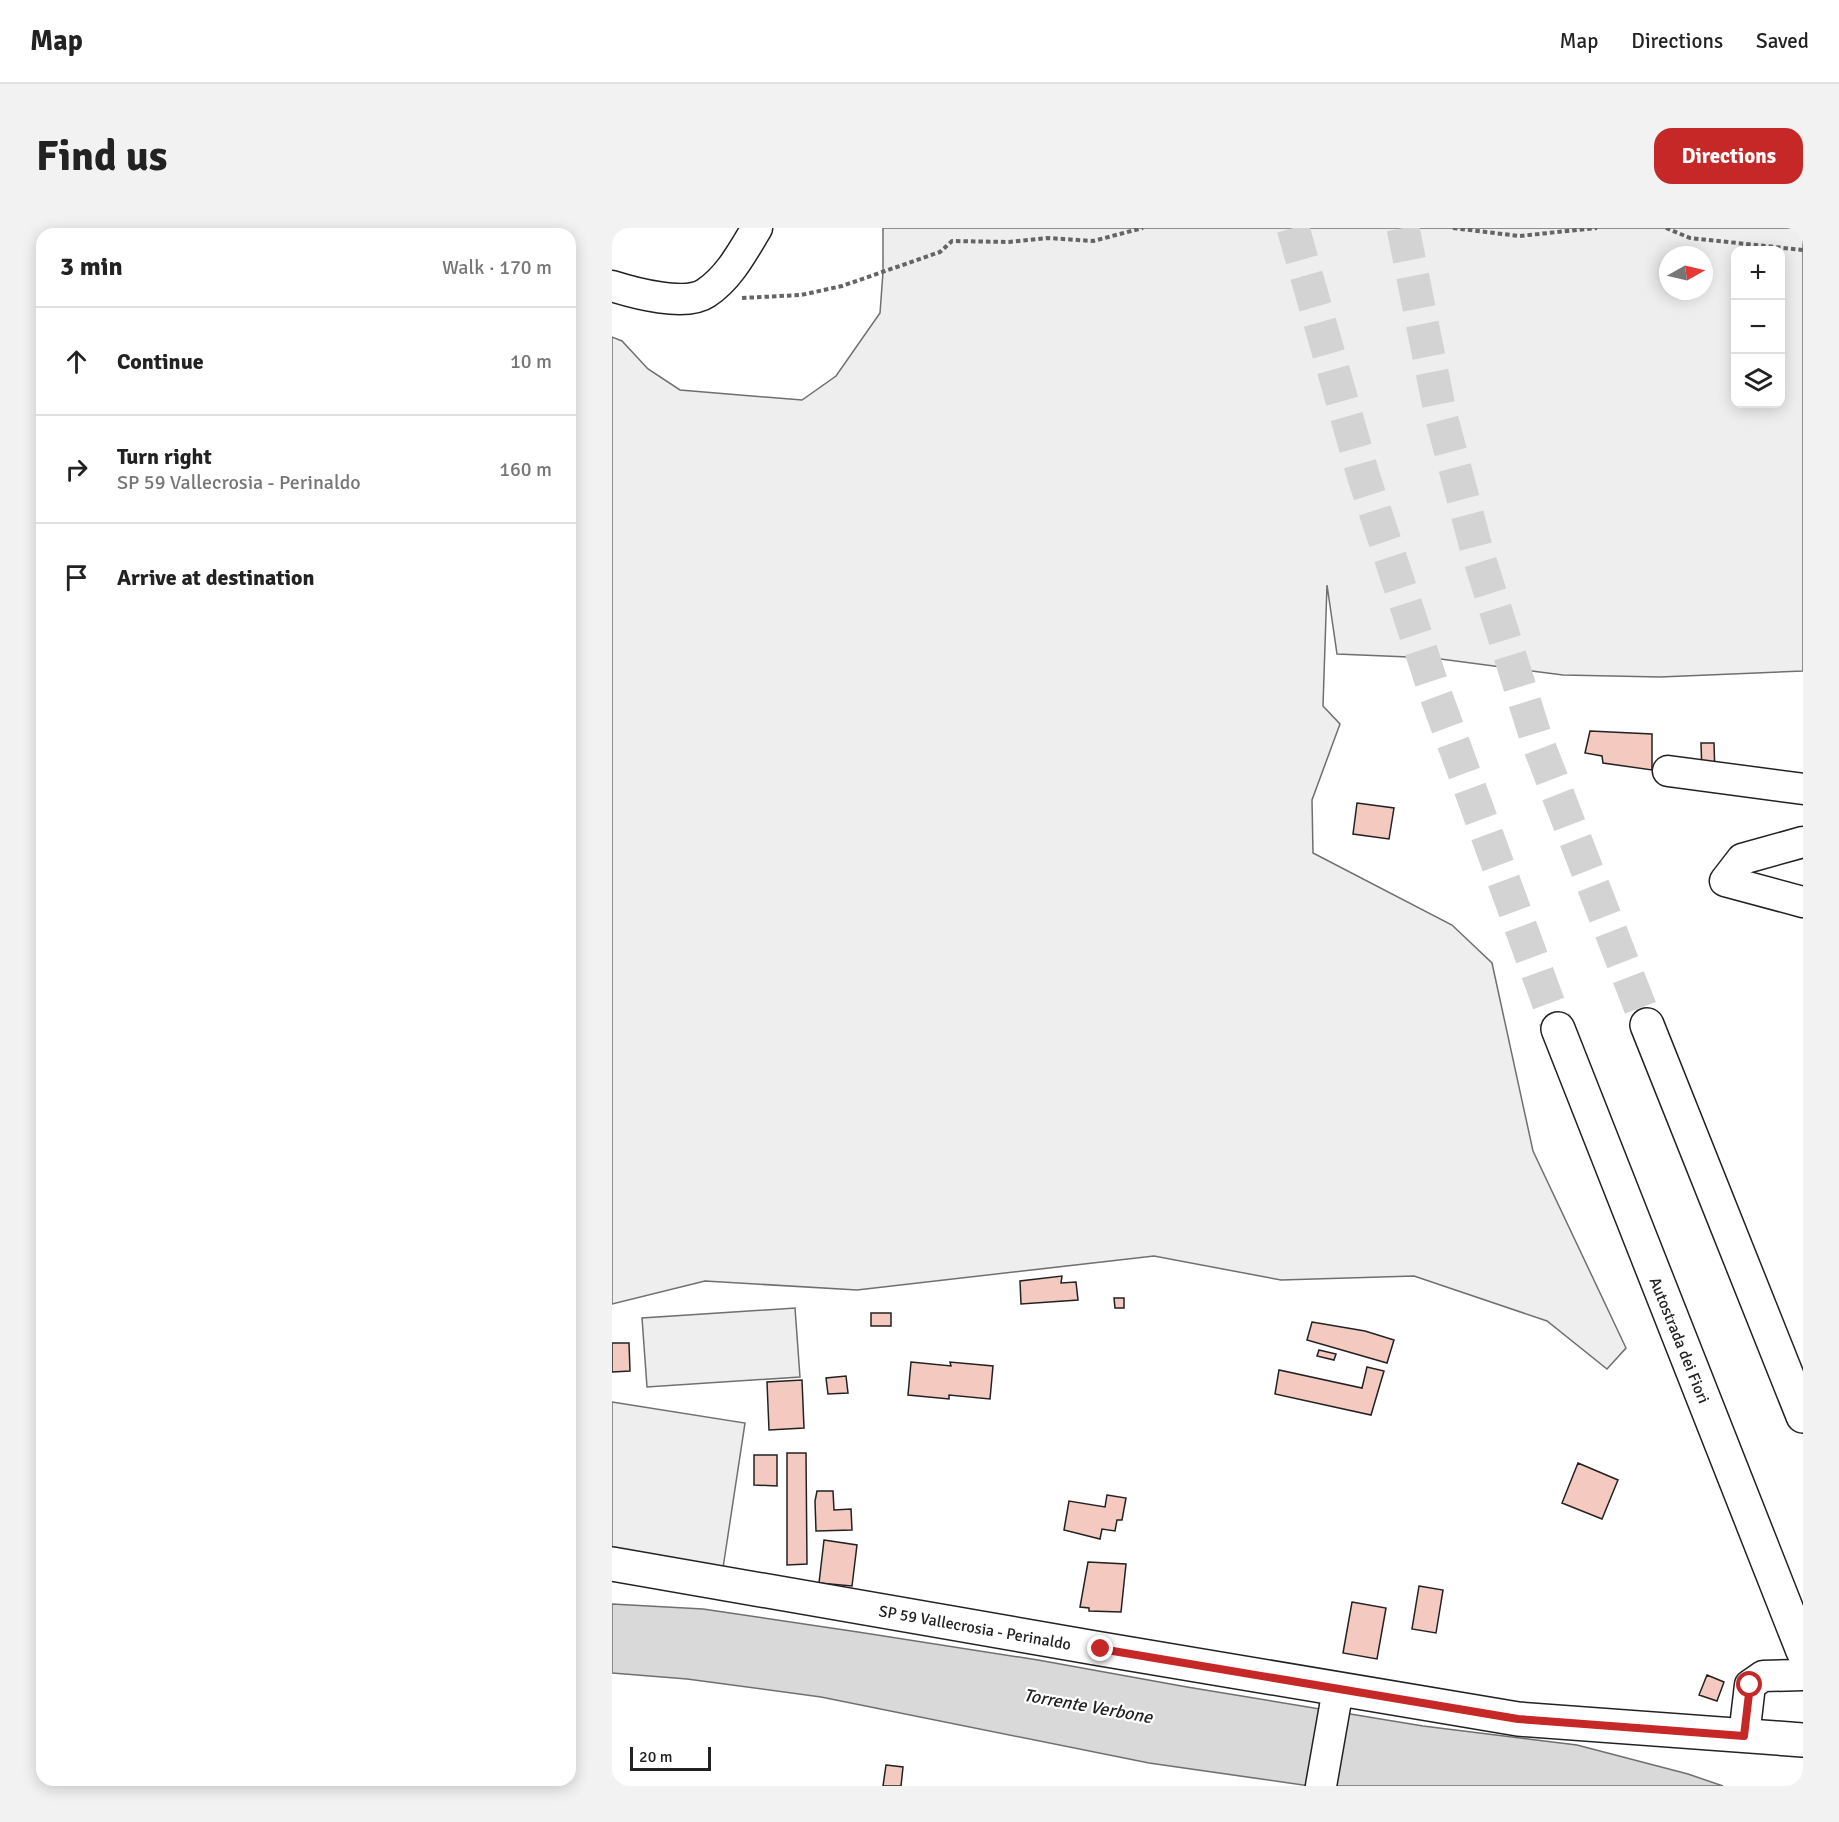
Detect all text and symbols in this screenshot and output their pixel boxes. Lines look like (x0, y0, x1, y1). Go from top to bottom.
text: Map (30, 24, 83, 58)
text: Map (1560, 28, 1598, 54)
text: Directions (1631, 28, 1723, 54)
text: Saved (1756, 28, 1809, 54)
button: Directions (1654, 128, 1803, 184)
text: Find us (36, 131, 167, 182)
north arrow (1659, 246, 1713, 300)
map controls (1731, 246, 1785, 408)
button: + (1731, 246, 1785, 300)
text: 3 min (60, 251, 123, 283)
text: Walk · 170 m (442, 255, 552, 280)
button: − (1731, 300, 1785, 354)
icon: ahead (60, 345, 93, 378)
text: Continue (117, 348, 204, 375)
text: 10 m (510, 349, 552, 374)
button: layers (1731, 354, 1785, 408)
text: Turn right (117, 443, 212, 470)
icon: right (60, 453, 93, 486)
text: 160 m (499, 457, 552, 482)
text: SP 59 Vallecrosia - Perinaldo (117, 470, 361, 495)
icon: arrive (60, 561, 93, 594)
text: Arrive at destination (117, 564, 314, 591)
street label: Autostrada dei Fiori (1645, 1274, 1714, 1406)
street label: SP 59 Vallecrosia - Perinaldo (877, 1601, 1073, 1655)
route end (1087, 1635, 1113, 1661)
route start (1736, 1671, 1762, 1697)
water label: Torrente Verbone (1022, 1684, 1155, 1728)
scale bar (630, 1744, 711, 1772)
text: 20 m (639, 1747, 673, 1767)

